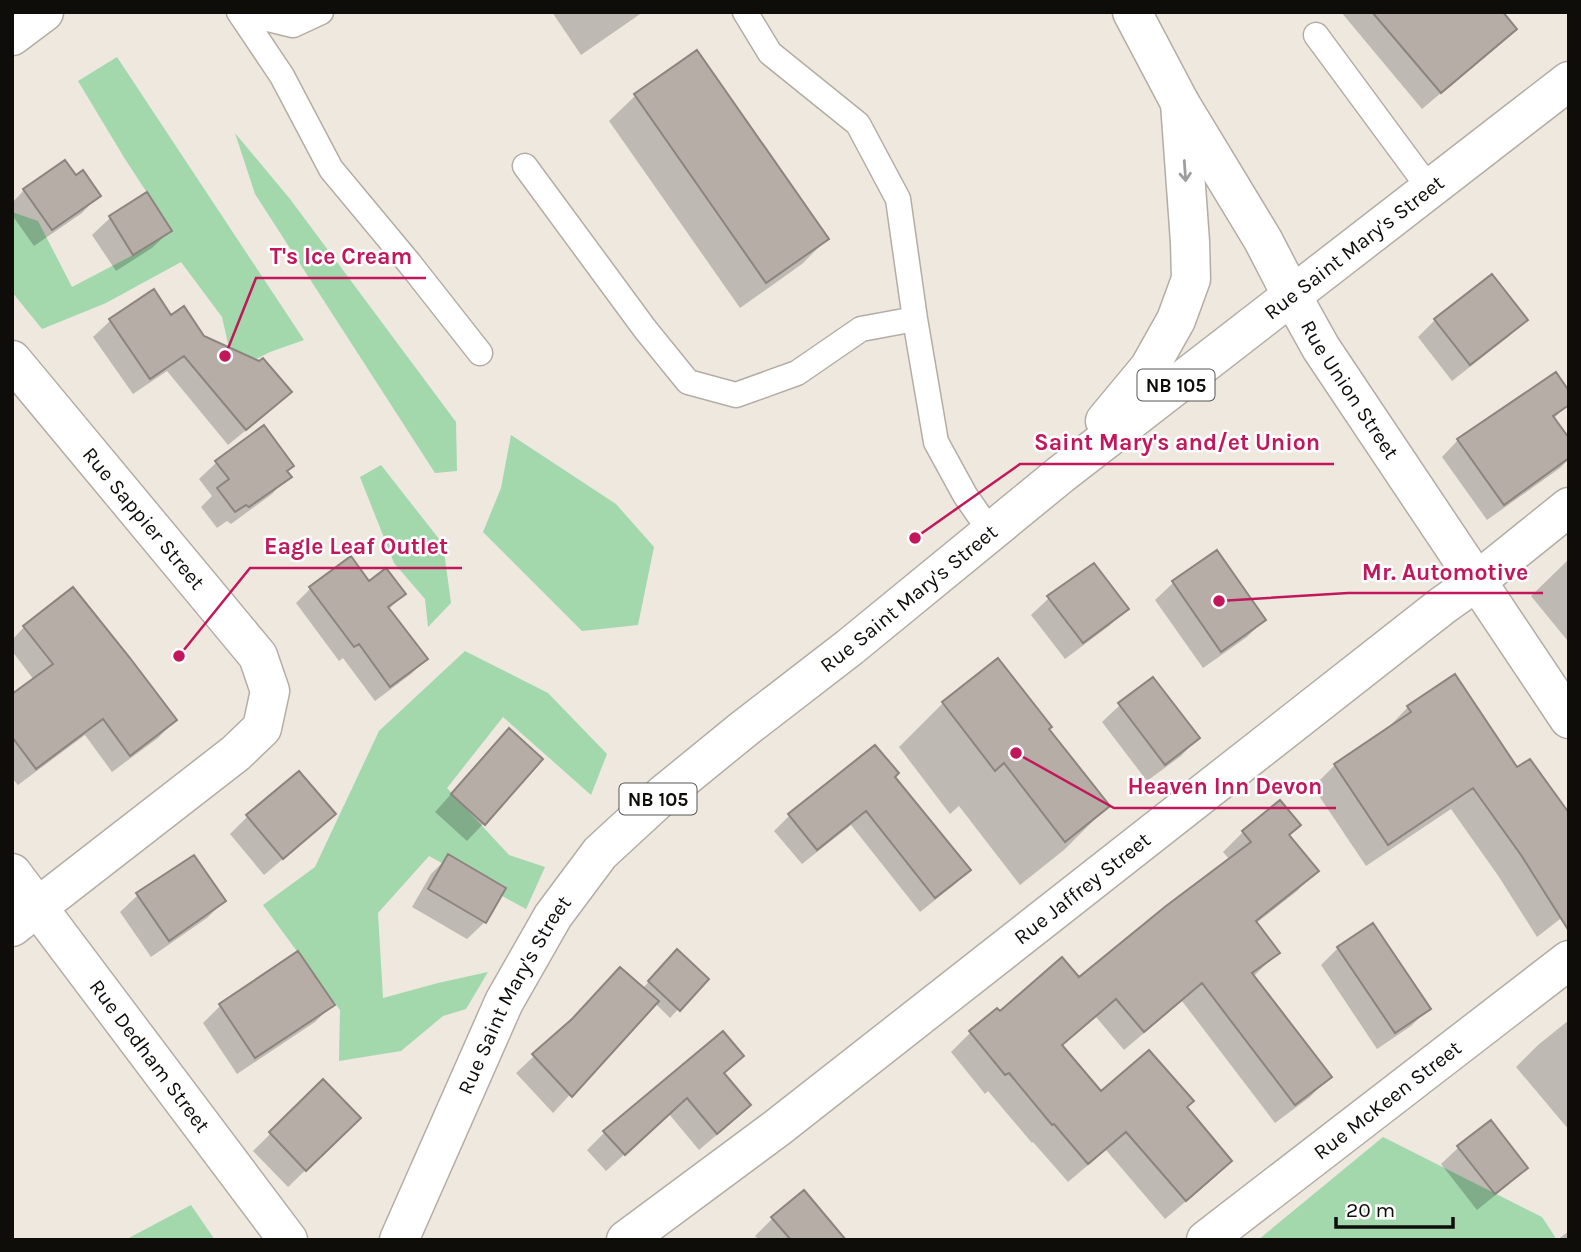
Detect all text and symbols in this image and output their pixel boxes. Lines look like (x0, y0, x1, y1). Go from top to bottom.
one-way arrow (1179, 159, 1192, 181)
street label: Rue Saint Mary's Street (1259, 170, 1449, 325)
callout: T's Ice Cream (256, 234, 426, 278)
text: T's Ice Cream (270, 243, 412, 270)
street label: Rue Union Street (1296, 316, 1404, 464)
road number: NB 105 (1138, 370, 1214, 400)
callout: Saint Mary's and/et Union (1020, 420, 1334, 464)
text: Saint Mary's and/et Union (1034, 429, 1320, 456)
street label: Rue Sappier Street (78, 442, 210, 594)
street label: Rue Saint Mary's Street (816, 519, 1002, 677)
callout: Eagle Leaf Outlet (250, 524, 462, 568)
text: Eagle Leaf Outlet (264, 533, 448, 560)
callout: Mr. Automotive (1348, 549, 1543, 593)
text: Mr. Automotive (1362, 559, 1528, 586)
callout: Heaven Inn Devon (1114, 764, 1336, 808)
text: Heaven Inn Devon (1128, 773, 1322, 800)
road number: NB 105 (620, 784, 696, 814)
street label: Rue Jaffrey Street (1009, 827, 1155, 949)
street label: Rue Saint Mary's Street (453, 891, 576, 1098)
street label: Rue Dedham Street (84, 975, 215, 1137)
street label: Rue McKeen Street (1309, 1036, 1466, 1165)
scale bar (1336, 1186, 1453, 1230)
text: 20 m (1346, 1198, 1395, 1222)

